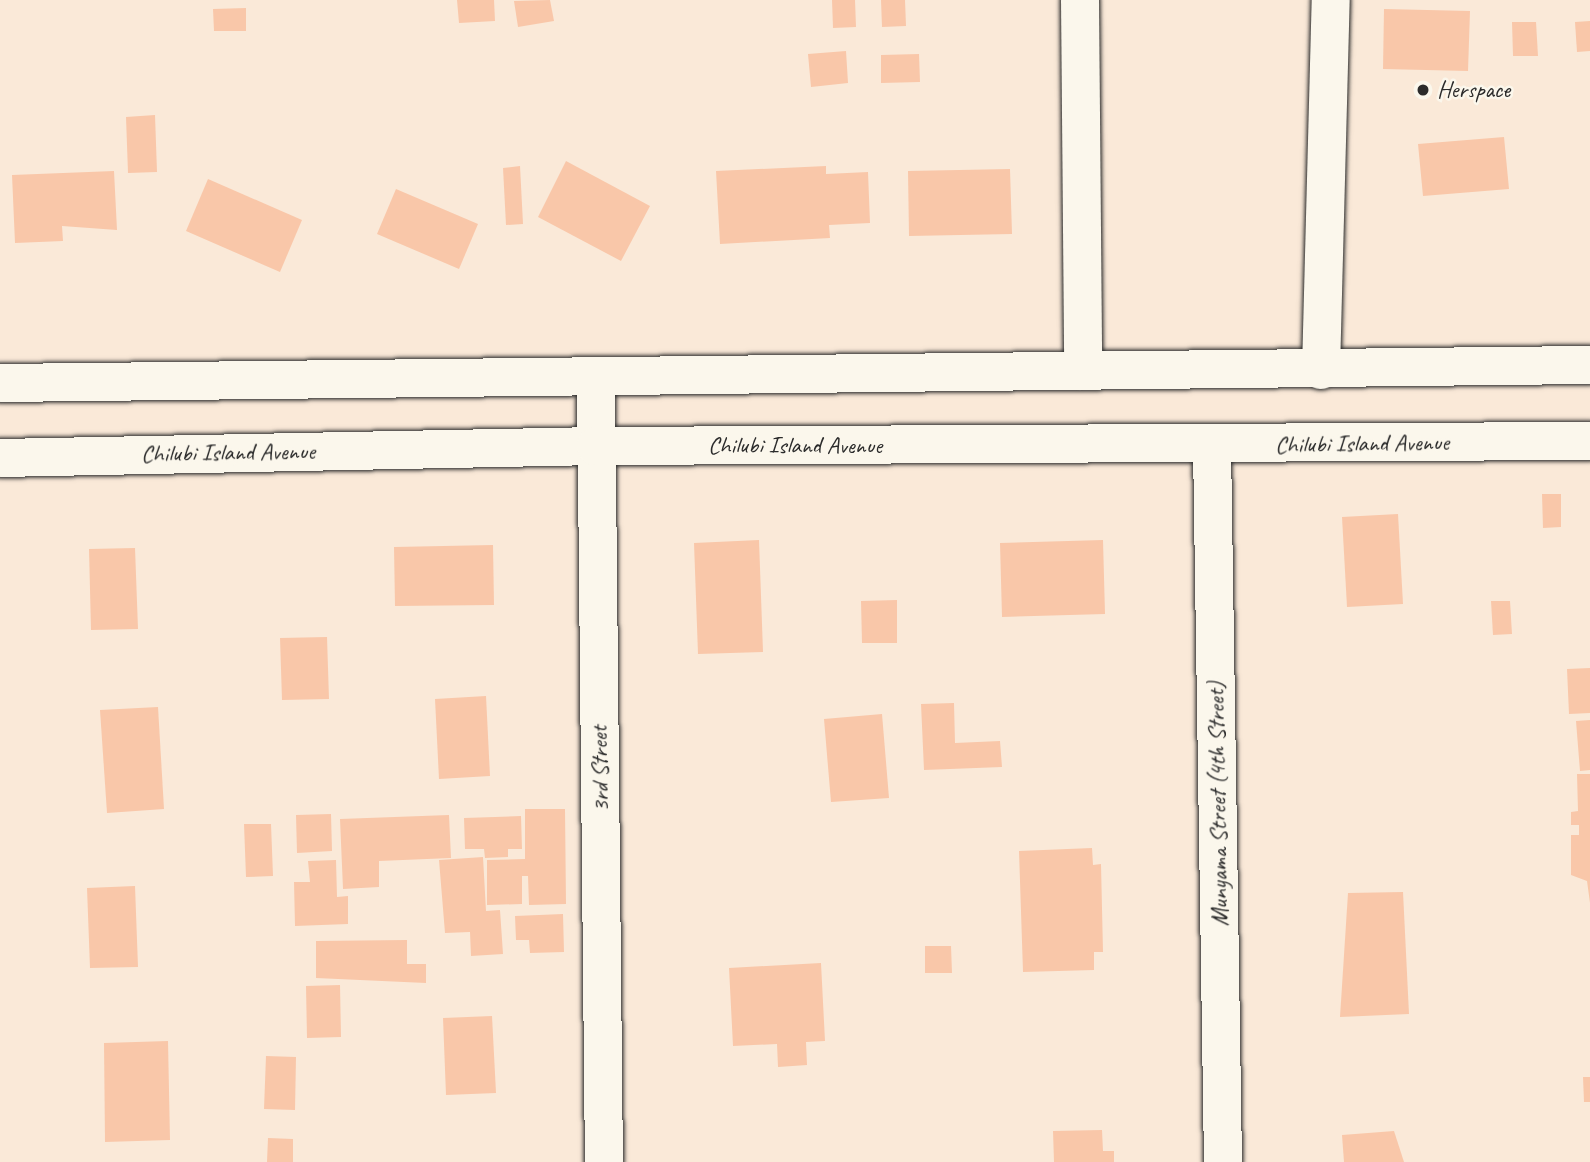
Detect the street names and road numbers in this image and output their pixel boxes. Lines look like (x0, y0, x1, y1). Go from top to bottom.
street label: Chilubi Island Avenue (1275, 428, 1449, 460)
street label: Chilubi Island Avenue (708, 432, 882, 460)
street label: Chilubi Island Avenue (141, 437, 315, 469)
street label: Munyama Street (4th Street) (1201, 681, 1235, 927)
street label: 3rd Street (585, 725, 615, 813)

